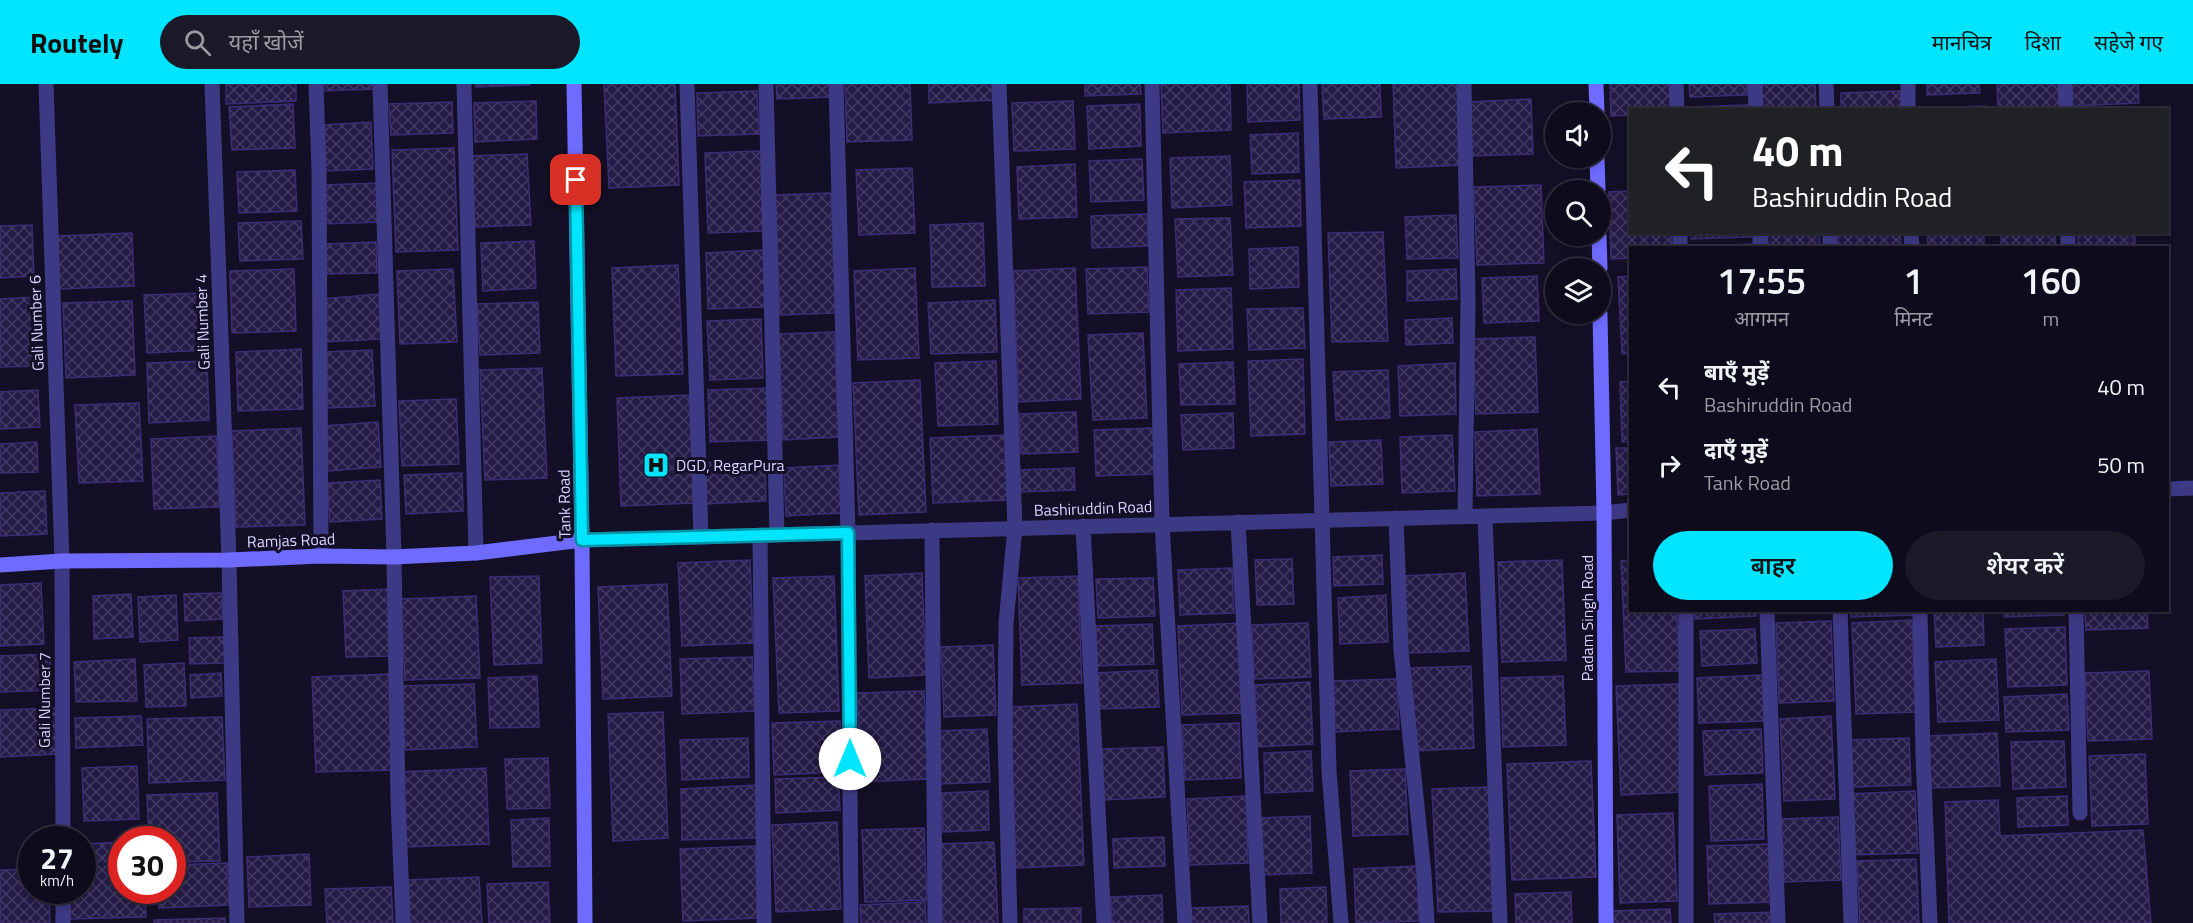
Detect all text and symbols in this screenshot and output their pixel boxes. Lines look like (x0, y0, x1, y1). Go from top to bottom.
search box (160, 15, 580, 69)
text: Routely (30, 21, 124, 64)
text: यहाँ खोजें (229, 25, 304, 59)
icon: search (181, 26, 214, 59)
text: मानचित्र (1932, 26, 1992, 58)
text: दिशा (2025, 26, 2061, 58)
text: सहेजे गए (2094, 26, 2163, 58)
map controls (1545, 102, 1611, 324)
button: sound (1545, 102, 1611, 168)
text: 40 m (1752, 118, 1844, 182)
icon: left (1653, 132, 1731, 210)
pin (550, 154, 601, 205)
icon: arrive (559, 163, 592, 196)
text: Bashiruddin Road (1752, 176, 1952, 217)
button: search (1545, 180, 1611, 246)
text: 17:55 (1717, 253, 1806, 308)
text: 1 (1903, 253, 1923, 308)
text: 160 (2021, 253, 2081, 308)
button: layers (1545, 258, 1611, 324)
street label: Gali Number 4 (188, 274, 216, 370)
street label: Gali Number 6 (22, 275, 50, 371)
text: आगमन (1734, 303, 1789, 334)
text: मिनट (1894, 303, 1933, 334)
text: m (2042, 303, 2059, 334)
text: बाएँ मुड़ें (1704, 355, 1769, 389)
text: 40 m (2097, 370, 2145, 404)
icon: left (1653, 371, 1686, 404)
text: Bashiruddin Road (1704, 389, 1852, 420)
text: दाएँ मुड़ें (1704, 433, 1768, 467)
text: 50 m (2097, 448, 2145, 482)
icon: right (1653, 449, 1686, 482)
hospital icon: DGD, RegarPura (641, 450, 671, 480)
place label: DGD, RegarPura (676, 453, 784, 477)
text: Tank Road (1704, 467, 1791, 498)
street label: Tank Road (551, 469, 577, 539)
street label: Bashiruddin Road (1033, 494, 1153, 522)
street label: Ramjas Road (246, 526, 336, 554)
button: बाहर (1653, 531, 1893, 600)
button: शेयर करें (1905, 531, 2145, 600)
street label: Padam Singh Road (1575, 555, 1599, 681)
street label: Gali Number 7 (32, 652, 56, 748)
position arrow (818, 727, 882, 791)
speed limit sign: 30 (108, 826, 186, 904)
text: 27 (40, 835, 74, 881)
text: km/h (40, 869, 74, 892)

